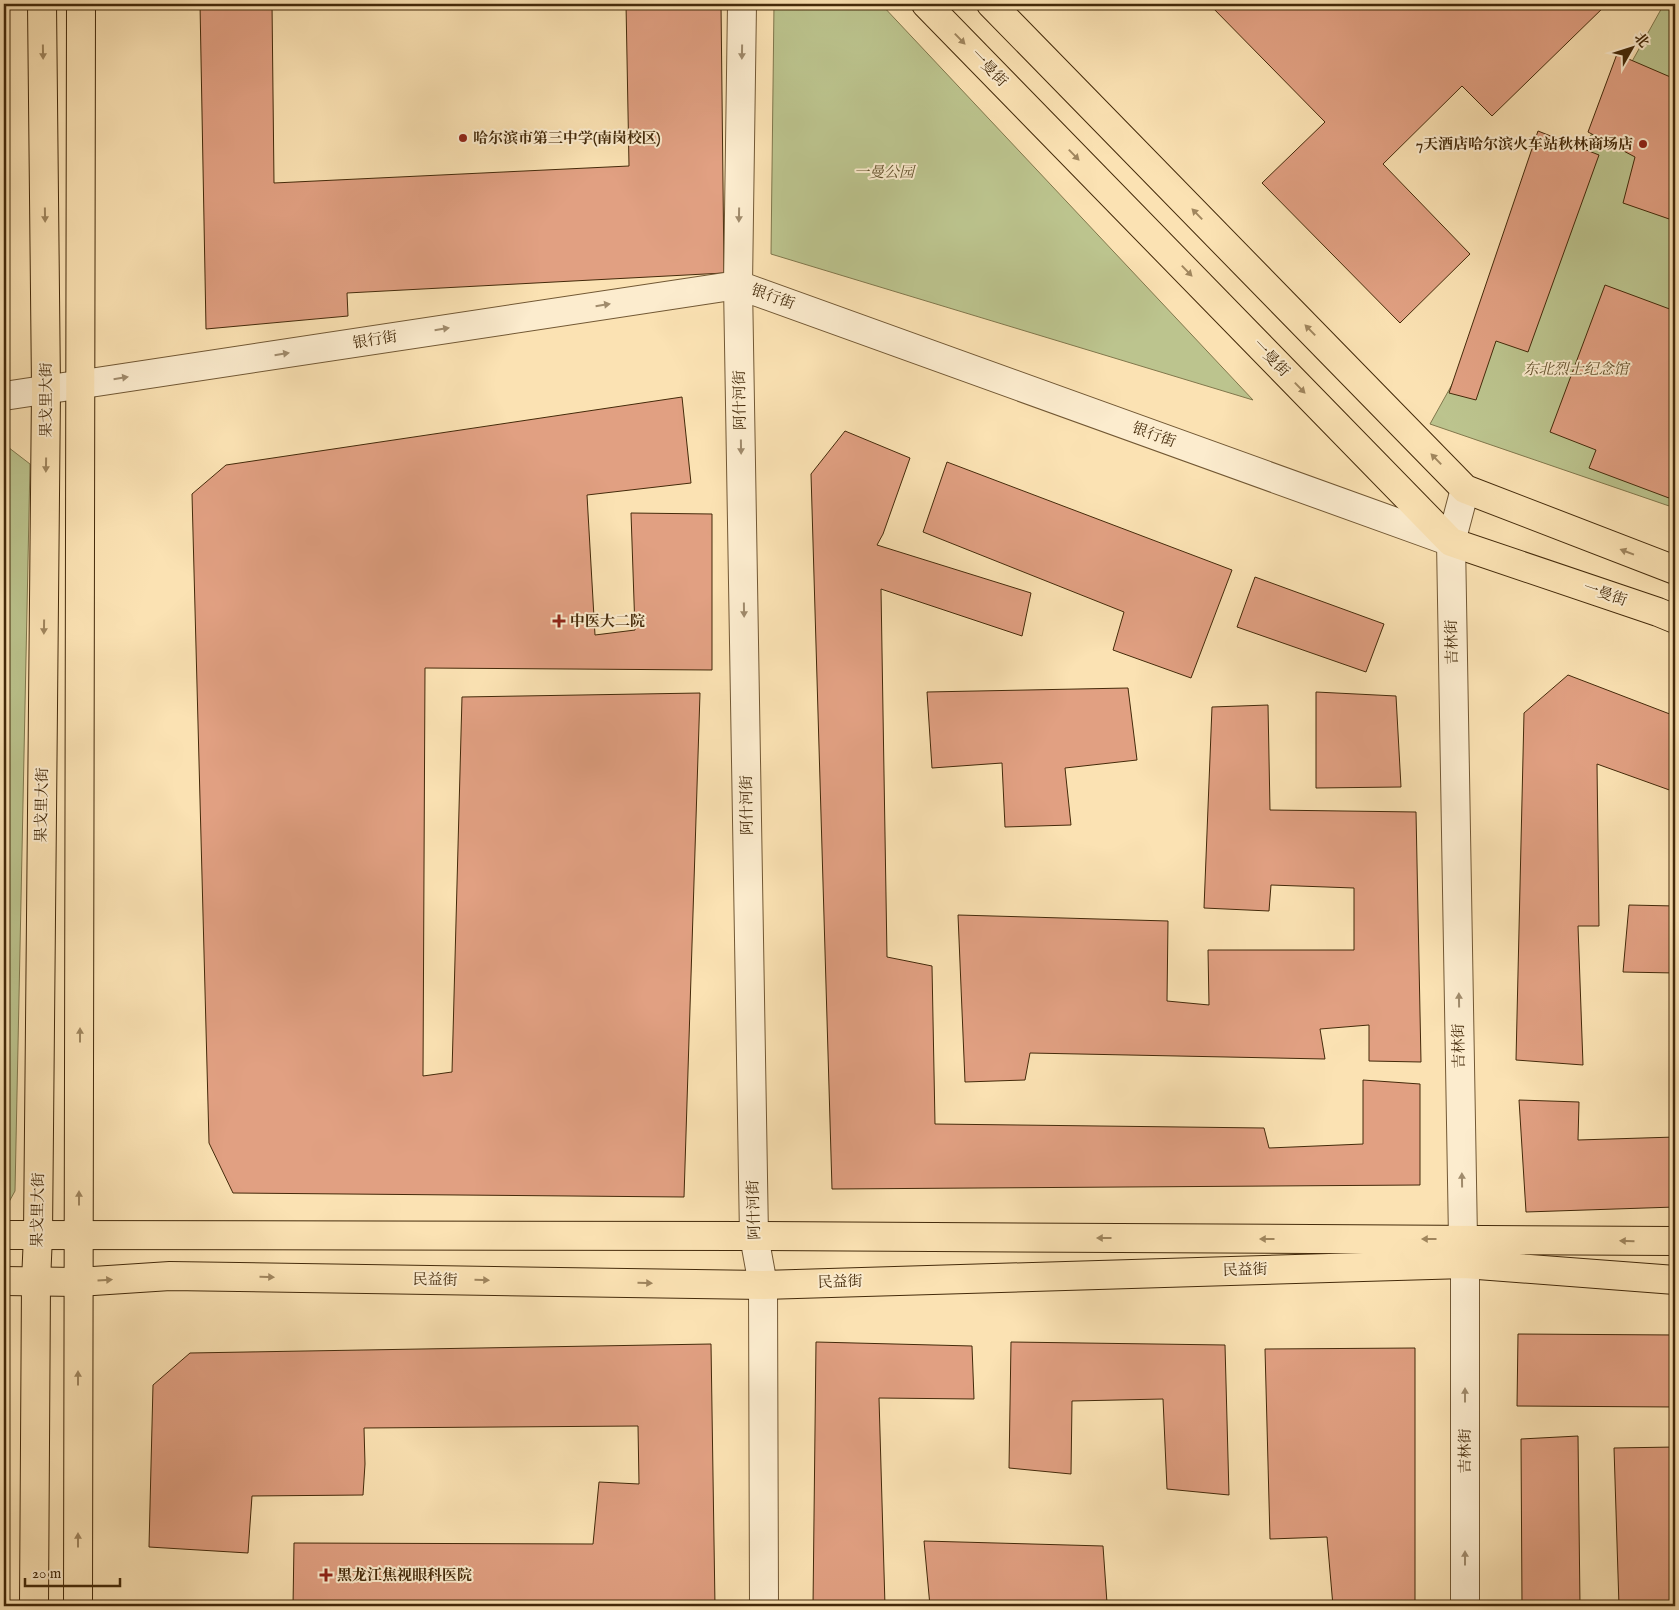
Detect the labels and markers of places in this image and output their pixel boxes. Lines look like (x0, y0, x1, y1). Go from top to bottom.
place label: 哈尔滨市第三中学(南岗校区) (473, 129, 661, 148)
marker: 哈尔滨市第三中学(南岗校区) (457, 132, 469, 144)
place label: 7天酒店哈尔滨火车站秋林商场店 (1416, 135, 1633, 154)
marker: 7天酒店哈尔滨火车站秋林商场店 (1637, 138, 1649, 150)
place label: 中医大二院 (570, 612, 645, 631)
marker: 中医大二院 (552, 614, 566, 628)
place label: 黑龙江焦视眼科医院 (337, 1566, 472, 1585)
marker: 黑龙江焦视眼科医院 (319, 1568, 333, 1582)

